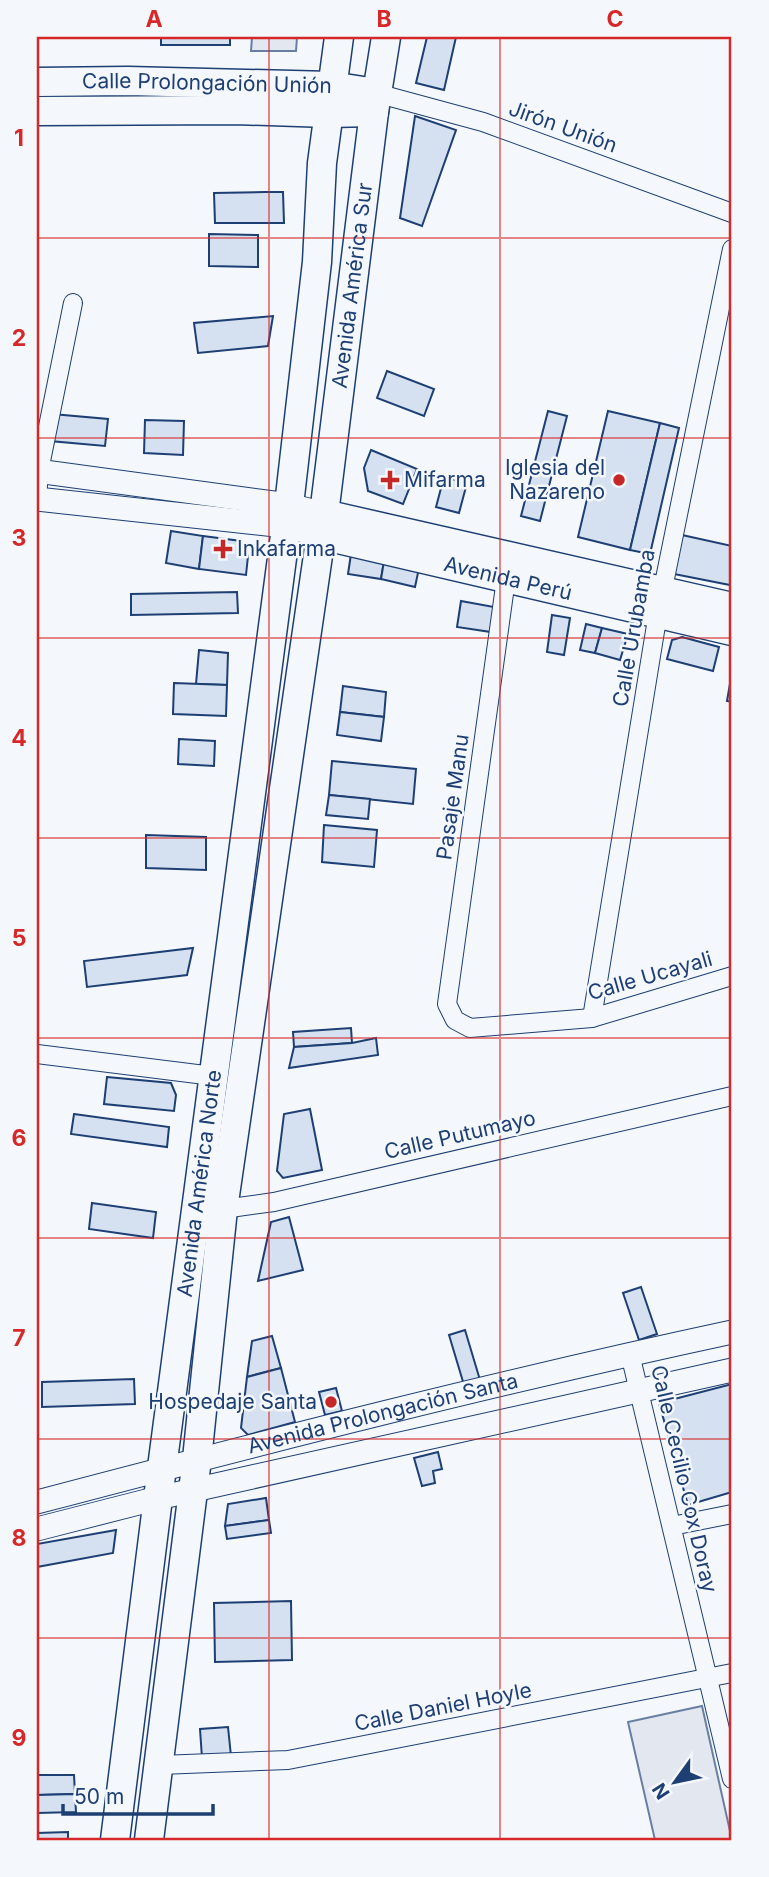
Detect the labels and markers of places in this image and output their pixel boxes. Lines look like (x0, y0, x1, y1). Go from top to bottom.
place label: Iglesia del Nazareno (505, 455, 605, 504)
place label: Mifarma (404, 467, 486, 492)
marker: Mifarma (382, 472, 398, 488)
marker: Iglesia del Nazareno (611, 472, 627, 488)
place label: Inkafarma (237, 536, 336, 561)
marker: Inkafarma (215, 541, 231, 557)
place label: Hospedaje Santa (148, 1389, 317, 1414)
marker: Hospedaje Santa (323, 1394, 339, 1410)

